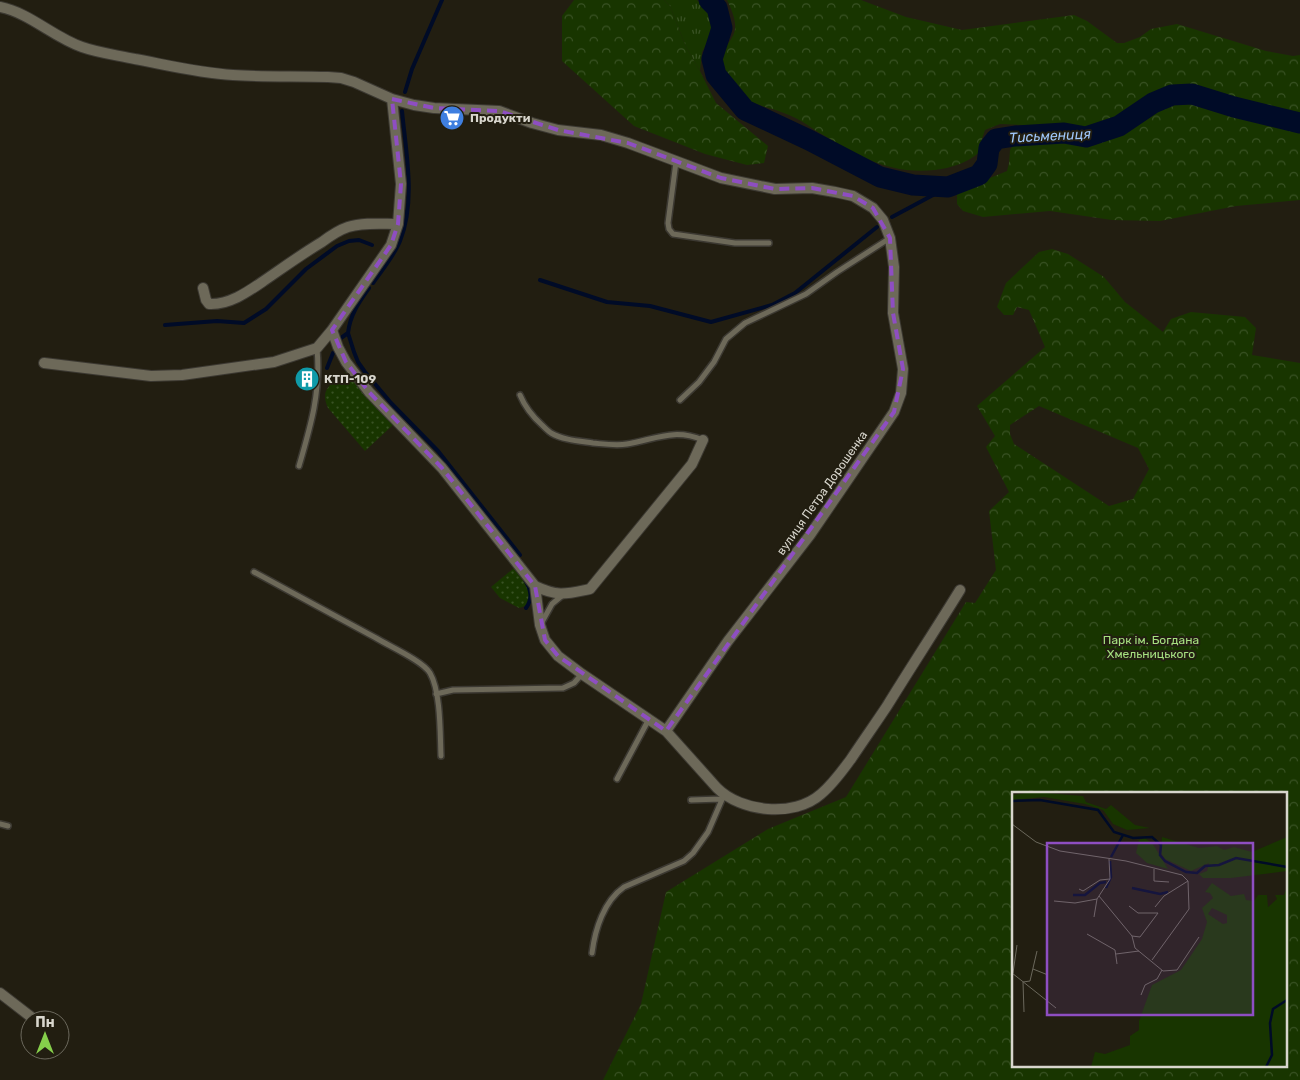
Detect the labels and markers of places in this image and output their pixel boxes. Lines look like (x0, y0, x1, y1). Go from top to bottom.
supermarket icon: Продукти (439, 105, 465, 131)
place label: Продукти (470, 111, 531, 125)
building icon: КТП-109 (294, 366, 320, 392)
place label: КТП-109 (324, 372, 376, 386)

